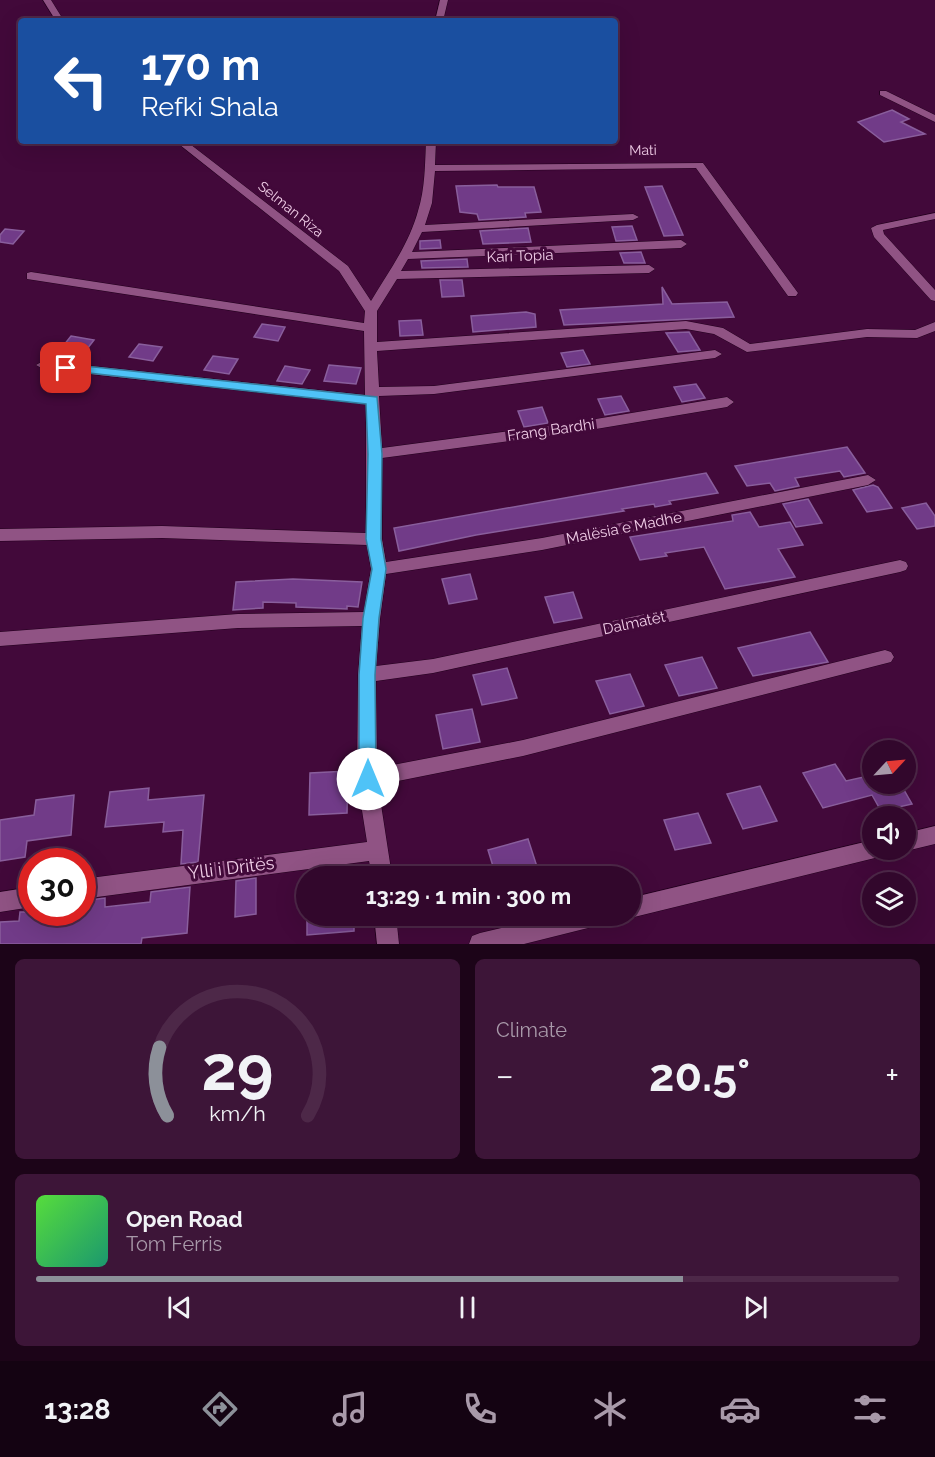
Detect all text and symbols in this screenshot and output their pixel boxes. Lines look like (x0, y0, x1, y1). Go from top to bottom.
text: 170 m (141, 41, 260, 90)
icon: left (42, 42, 120, 120)
text: Refki Shala (141, 91, 279, 122)
street label: Mati (629, 142, 657, 158)
street label: Selman Riza (255, 178, 327, 240)
street label: Kari Topia (486, 246, 554, 266)
pin (40, 342, 91, 393)
icon: arrive (49, 351, 82, 384)
street label: Frang Bardhi (506, 415, 596, 445)
street label: Malësia e Madhe (565, 508, 684, 548)
street label: Dalmatët (601, 608, 667, 638)
north arrow (862, 740, 916, 794)
map controls (862, 740, 916, 926)
position arrow (336, 747, 400, 811)
button: sound (862, 806, 916, 860)
speed limit sign: 30 (18, 848, 96, 926)
street label: Ylli i Dritës (187, 852, 276, 883)
button: layers (862, 872, 916, 926)
text: 13:29 · 1 min · 300 m (366, 883, 571, 909)
text: Climate (496, 1018, 567, 1042)
text: 29 (202, 1031, 273, 1105)
text: 20.5° (649, 1049, 750, 1102)
text: − (496, 1056, 514, 1095)
text: + (885, 1056, 899, 1095)
text: km/h (209, 1101, 266, 1126)
text: Open Road (126, 1206, 243, 1232)
text: Tom Ferris (126, 1232, 222, 1256)
icon: previous (163, 1291, 196, 1324)
icon: pause (451, 1291, 484, 1324)
icon: next (739, 1291, 772, 1324)
icon: directions (199, 1388, 241, 1430)
icon: music (329, 1388, 371, 1430)
icon: phone (459, 1388, 501, 1430)
icon: climate (589, 1388, 631, 1430)
icon: car (719, 1388, 761, 1430)
icon: filters (849, 1388, 891, 1430)
text: 13:28 (44, 1394, 111, 1425)

